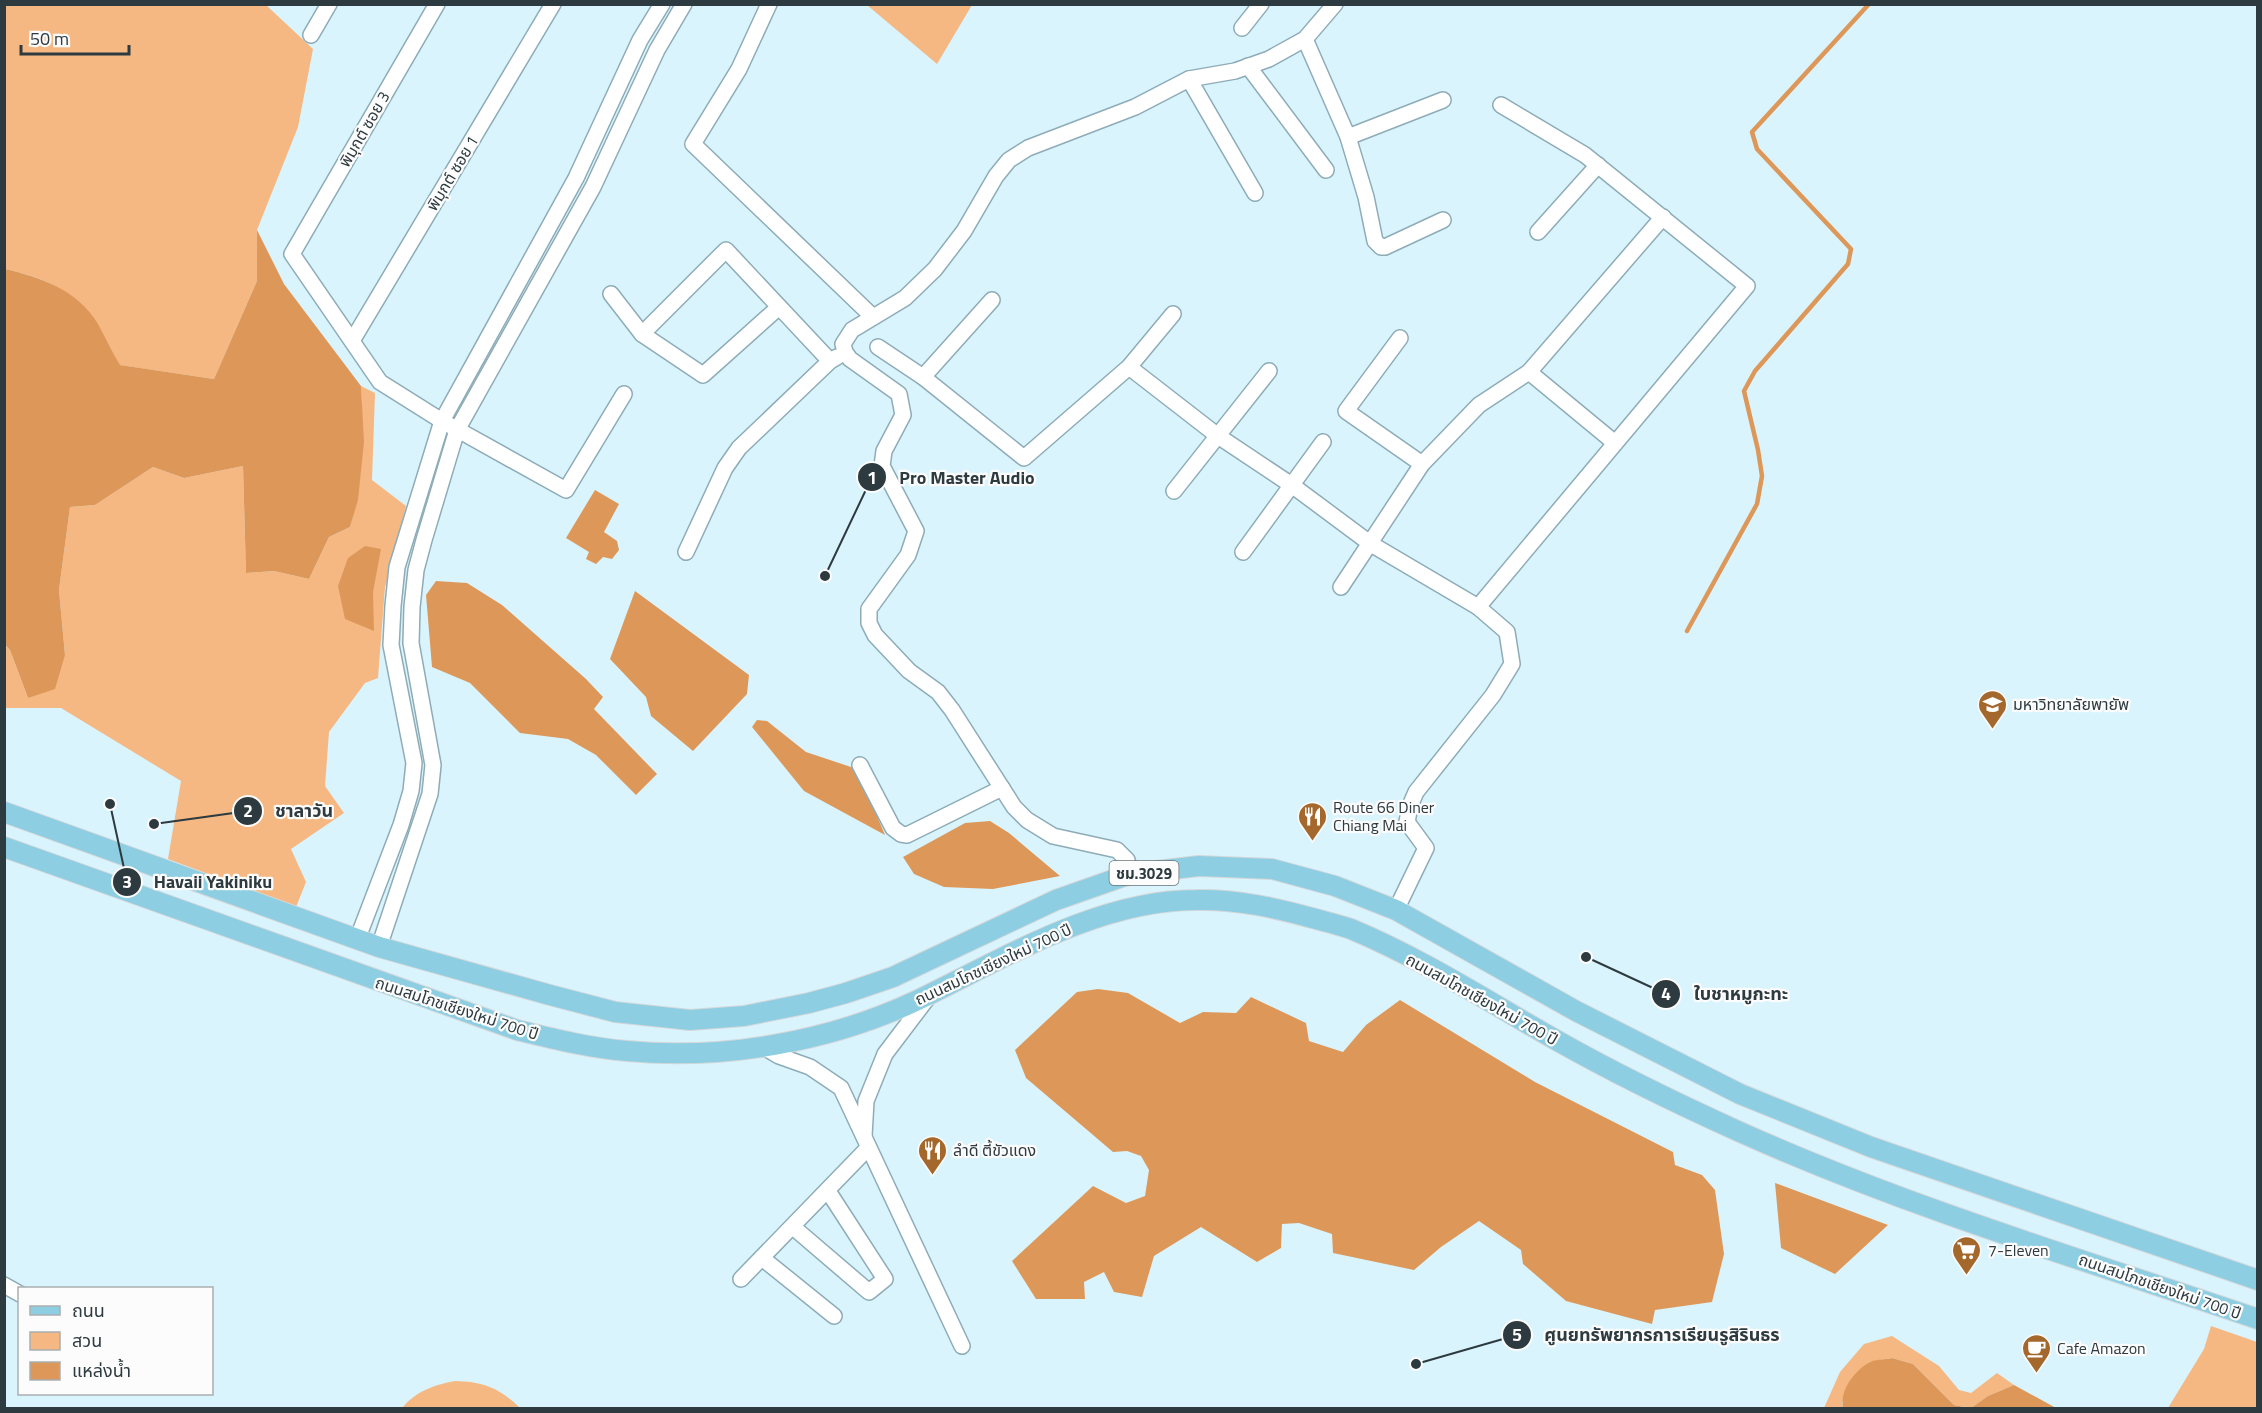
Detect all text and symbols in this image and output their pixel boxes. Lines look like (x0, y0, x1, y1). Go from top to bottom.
scale bar (21, 18, 129, 56)
text: 50 m (30, 25, 69, 52)
street label: พิมุกต์ ซอย 3 (333, 86, 395, 172)
street label: พิมุกต์ ซอย 1 (420, 131, 484, 215)
callout: Pro Master Audio (857, 459, 1046, 495)
text: 1 (867, 464, 877, 491)
text: Pro Master Audio (899, 464, 1035, 491)
school or university icon: มหาวิทยาลัยพายัพ (1976, 688, 2008, 730)
place label: มหาวิทยาลัยพายัพ (2013, 692, 2129, 716)
callout: ชาลาวัน (233, 793, 345, 829)
place label: Route 66 Diner Chiang Mai (1333, 795, 1435, 837)
text: 2 (243, 797, 253, 824)
text: ชาลาวัน (275, 797, 333, 824)
restaurant icon: Route 66 Diner Chiang Mai (1296, 800, 1328, 842)
road number: ชม.3029 (1110, 861, 1178, 885)
callout: Havaii Yakiniku (112, 864, 285, 900)
text: 3 (122, 868, 132, 895)
text: Havaii Yakiniku (154, 868, 272, 895)
street label: ถนนสมโภชเชียงใหม่ 700 ปี (911, 917, 1075, 1011)
street label: ถนนสมโภชเชียงใหม่ 700 ปี (1402, 947, 1562, 1051)
street label: ถนนสมโภชเชียงใหม่ 700 ปี (372, 970, 542, 1046)
callout: ใบชาหมูกะทะ (1651, 976, 1800, 1012)
text: 4 (1661, 980, 1671, 1007)
text: ใบชาหมูกะทะ (1694, 980, 1788, 1007)
restaurant icon: ลำดี ตี้ขัวแดง (916, 1134, 948, 1176)
place label: ลำดี ตี้ขัวแดง (953, 1138, 1036, 1162)
supermarket icon: 7-Eleven (1951, 1234, 1983, 1276)
place label: 7-Eleven (1988, 1238, 2049, 1262)
street label: ถนนสมโภชเชียงใหม่ 700 ปี (2076, 1247, 2244, 1325)
legend (18, 1287, 213, 1395)
text: ถนน (72, 1297, 105, 1324)
callout: ศูนยทรัพยากรการเรียนรูสิรินธร (1502, 1317, 1792, 1353)
text: 5 (1512, 1321, 1522, 1348)
text: ศูนยทรัพยากรการเรียนรูสิรินธร (1544, 1321, 1780, 1348)
text: สวน (72, 1327, 102, 1354)
cafe icon: Cafe Amazon (2020, 1332, 2052, 1374)
place label: Cafe Amazon (2057, 1336, 2146, 1360)
text: แหล่งน้ำ (72, 1357, 131, 1384)

